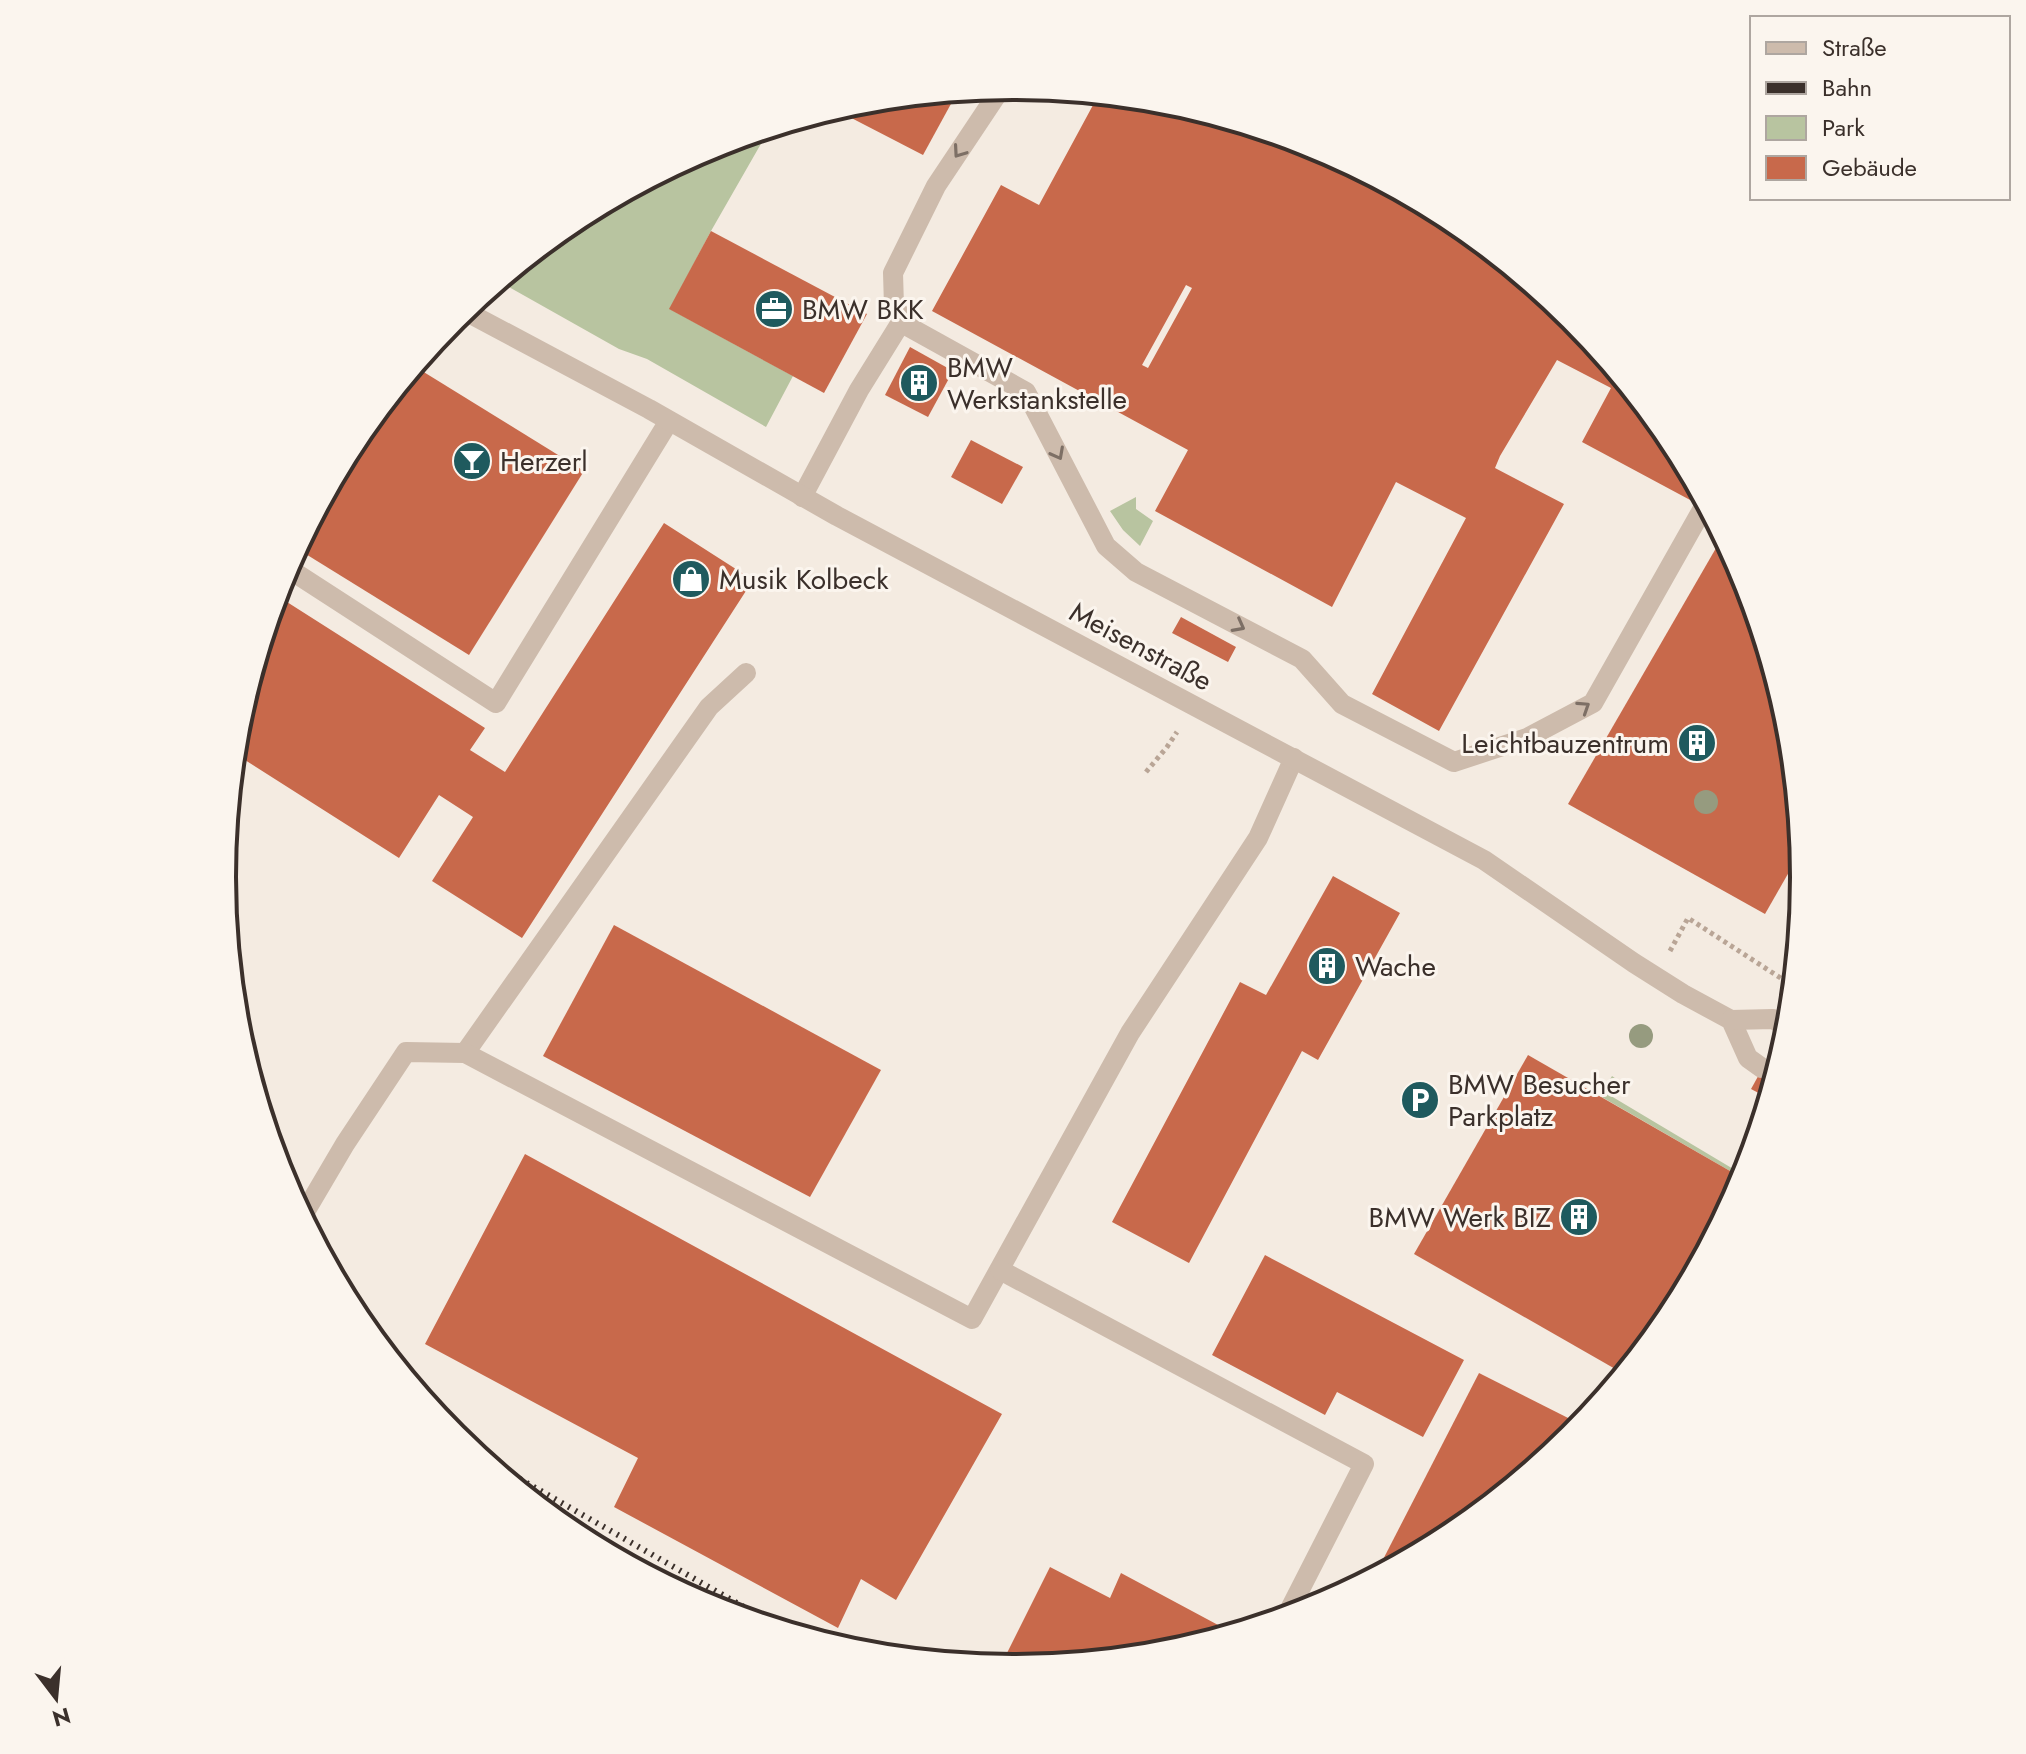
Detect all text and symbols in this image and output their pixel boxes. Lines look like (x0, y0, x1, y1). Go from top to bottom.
legend (1750, 16, 2010, 200)
text: Straße (1822, 30, 1887, 65)
text: Bahn (1822, 70, 1872, 105)
text: Park (1822, 110, 1865, 145)
one-way arrow (954, 143, 969, 158)
text: Gebäude (1822, 150, 1917, 185)
office icon: BMW BKK (753, 288, 795, 330)
place label: BMW BKK (802, 289, 924, 330)
place label: BMW Werkstankstelle (947, 347, 1127, 420)
building icon: BMW Werkstankstelle (898, 362, 940, 404)
bar icon: Herzerl (451, 440, 493, 482)
place label: Herzerl (500, 441, 588, 482)
one-way arrow (1048, 445, 1063, 460)
shop icon: Musik Kolbeck (670, 558, 712, 600)
place label: Musik Kolbeck (719, 559, 889, 600)
street label: Meisenstraße (1062, 592, 1219, 701)
one-way arrow (1230, 616, 1245, 631)
one-way arrow (1575, 701, 1589, 716)
building icon: Leichtbauzentrum (1676, 722, 1718, 764)
place label: Leichtbauzentrum (1461, 723, 1669, 764)
building icon: Wache (1306, 945, 1348, 987)
place label: Wache (1355, 946, 1436, 987)
place label: BMW Besucher Parkplatz (1448, 1064, 1631, 1137)
parking icon: BMW Besucher Parkplatz (1399, 1079, 1441, 1121)
building icon: BMW Werk BIZ (1558, 1196, 1600, 1238)
place label: BMW Werk BIZ (1369, 1197, 1551, 1238)
north arrow (16, 1658, 96, 1738)
text: N (49, 1699, 74, 1735)

